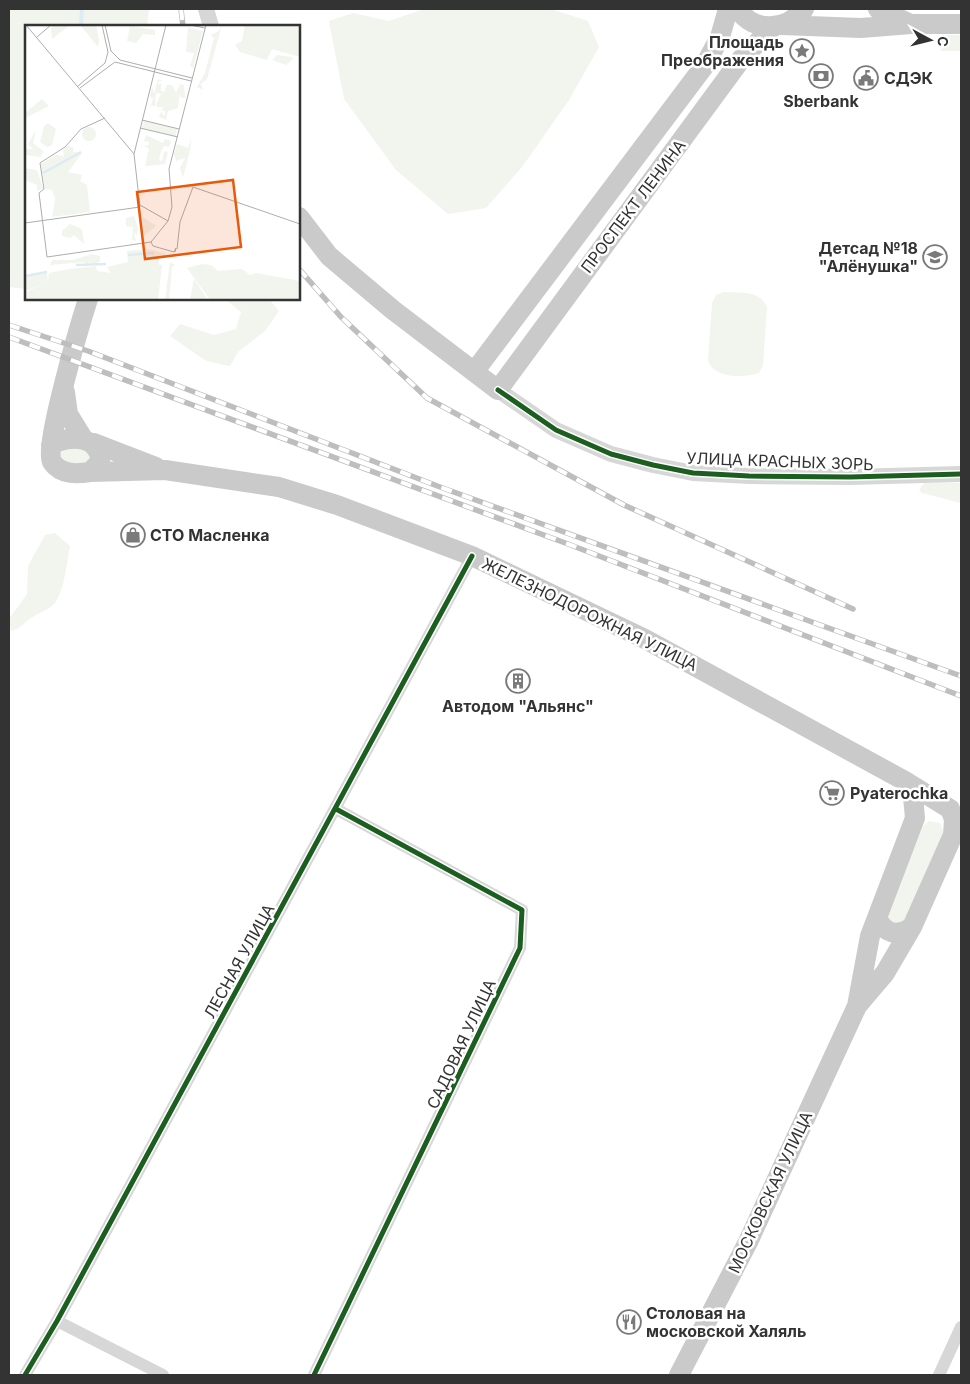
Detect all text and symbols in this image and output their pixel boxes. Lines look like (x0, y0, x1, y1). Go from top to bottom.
north arrow (905, 15, 955, 65)
inset map (25, 25, 300, 300)
place label: Площадь Преображения (661, 32, 784, 70)
text: С (934, 35, 952, 48)
place icon: Площадь Преображения (789, 38, 815, 64)
bank icon: Sberbank (808, 63, 834, 89)
public building icon: СДЭК (853, 65, 879, 91)
place label: СДЭК (884, 68, 934, 88)
place label: Sberbank (783, 91, 860, 111)
street label: ПРОСПЕКТ ЛЕНИНА (576, 135, 690, 277)
place label: Детсад №18 "Алёнушка" (819, 238, 918, 276)
school or university icon: Детсад №18 "Алёнушка" (922, 244, 948, 270)
street label: УЛИЦА КРАСНЫХ ЗОРЬ (686, 448, 874, 474)
shop icon: СТО Масленка (120, 522, 146, 548)
place label: СТО Масленка (150, 525, 270, 545)
street label: ЖЕЛЕЗНОДОРОЖНАЯ УЛИЦА (479, 553, 701, 675)
building icon: Автодом "Альянс" (505, 668, 531, 694)
place label: Автодом "Альянс" (442, 696, 594, 716)
supermarket icon: Pyaterochka (819, 780, 845, 806)
place label: Pyaterochka (850, 783, 948, 803)
street label: ЛЕСНАЯ УЛИЦА (199, 900, 279, 1022)
street label: САДОВАЯ УЛИЦА (422, 976, 500, 1112)
street label: МОСКОВСКАЯ УЛИЦА (724, 1108, 816, 1276)
place label: Столовая на московской Халяль (646, 1303, 806, 1341)
restaurant icon: Столовая на московской Халяль (616, 1309, 642, 1335)

